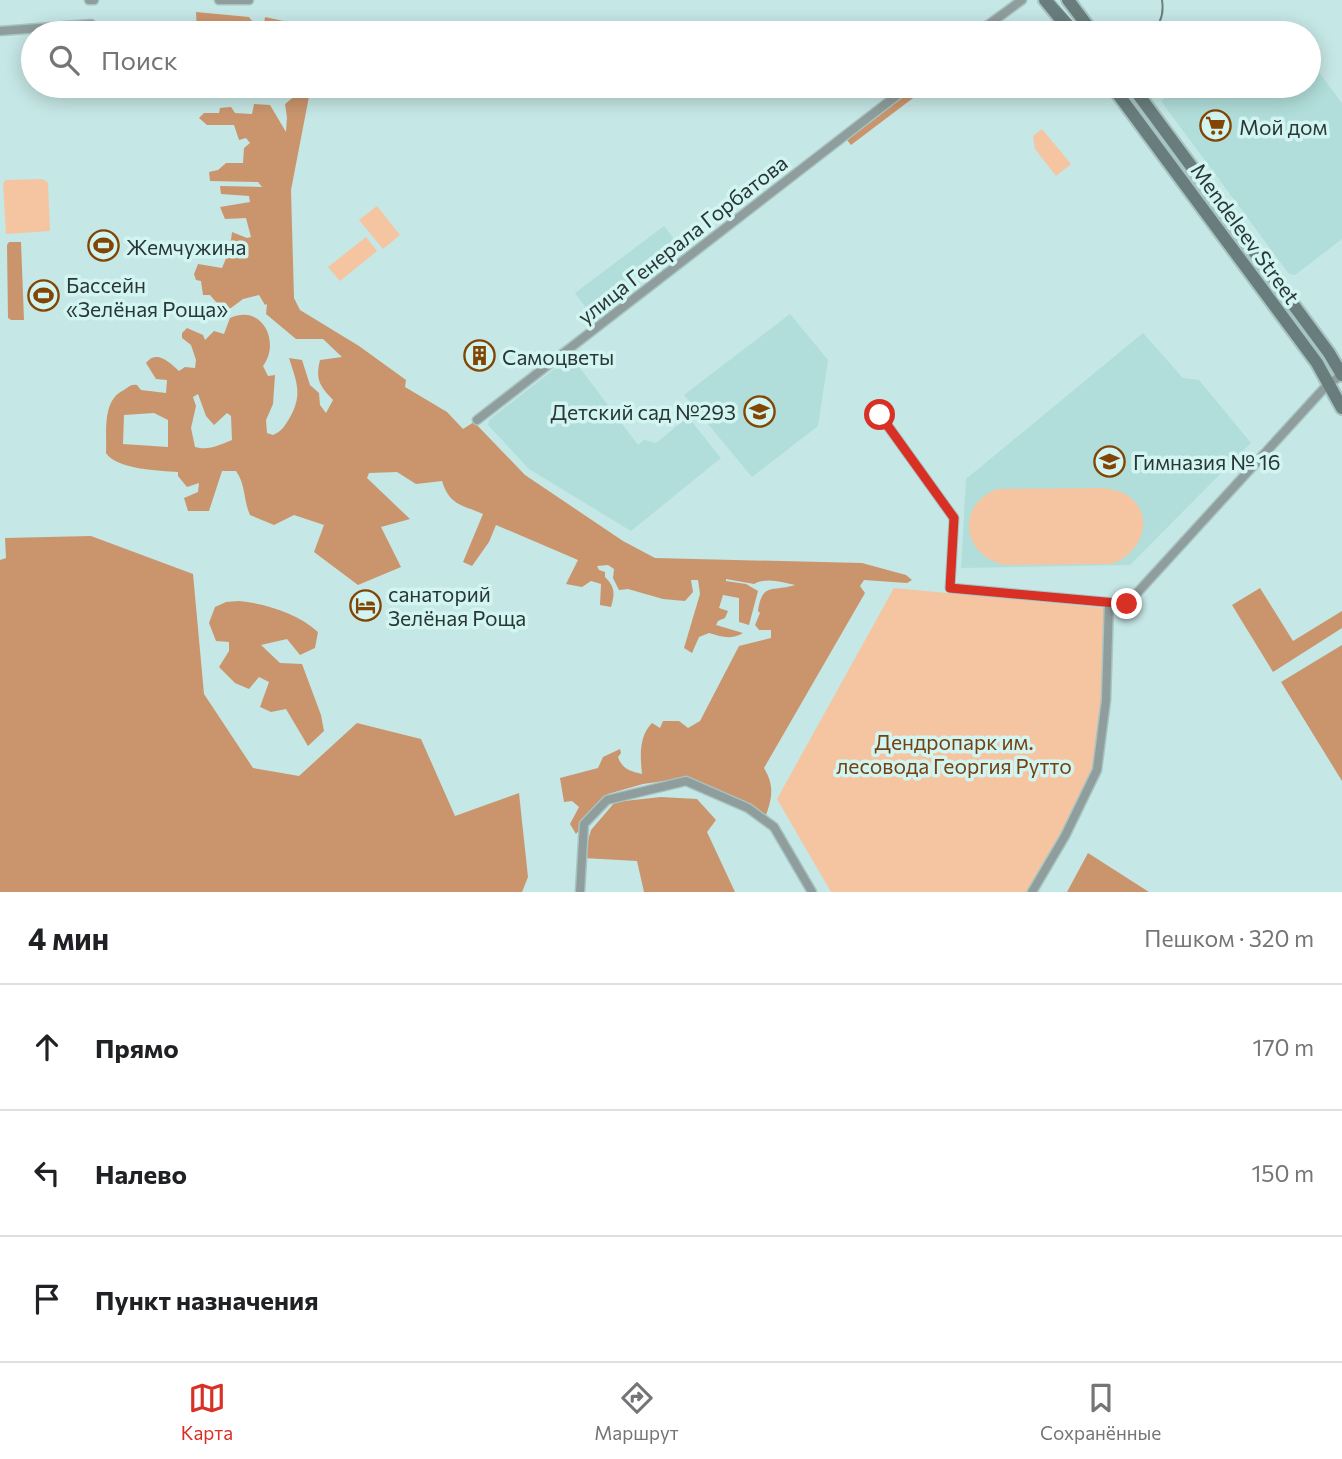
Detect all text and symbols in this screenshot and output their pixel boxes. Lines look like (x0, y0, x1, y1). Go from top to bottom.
search box (21, 21, 1321, 98)
icon: search (45, 41, 83, 79)
text: Поиск (101, 44, 178, 75)
supermarket icon: Мой дом (1199, 109, 1233, 143)
place label: Мой дом (1239, 114, 1327, 139)
street label: улица Генерала Горбатова (572, 149, 792, 329)
street label: Mendeleev Street (1187, 158, 1305, 308)
sports icon: Жемчужина (86, 229, 120, 263)
place label: Жемчужина (126, 234, 246, 259)
place label: Бассейн «Зелёная Роща» (66, 272, 228, 321)
sports icon: Бассейн «Зелёная Роща» (26, 279, 60, 313)
building icon: Самоцветы (462, 339, 496, 373)
place label: Самоцветы (502, 344, 614, 369)
school or university icon: Детский сад №293 (742, 394, 776, 428)
place label: Детский сад №293 (551, 399, 736, 424)
route start (864, 399, 895, 430)
school or university icon: Гимназия № 16 (1093, 444, 1127, 478)
place label: Гимназия № 16 (1133, 449, 1281, 474)
place label: санаторий Зелёная Роща (388, 581, 526, 630)
hotel icon: санаторий Зелёная Роща (348, 588, 382, 622)
route end (1111, 588, 1142, 619)
park label: Дендропарк им. лесовода Георгия Рутто (836, 729, 1072, 778)
text: 4 мин (28, 919, 109, 956)
text: Пешком · 320 m (1144, 924, 1314, 952)
icon: ahead (28, 1028, 66, 1066)
text: Прямо (95, 1032, 179, 1063)
text: 170 m (1253, 1033, 1314, 1061)
icon: left (28, 1154, 66, 1192)
text: Налево (95, 1158, 187, 1189)
text: 150 m (1251, 1159, 1314, 1187)
icon: arrive (28, 1280, 66, 1318)
text: Пункт назначения (95, 1284, 319, 1315)
tab: Карта (181, 1379, 233, 1444)
tab: Маршрут (594, 1379, 679, 1444)
tab: Сохранённые (1040, 1379, 1161, 1444)

